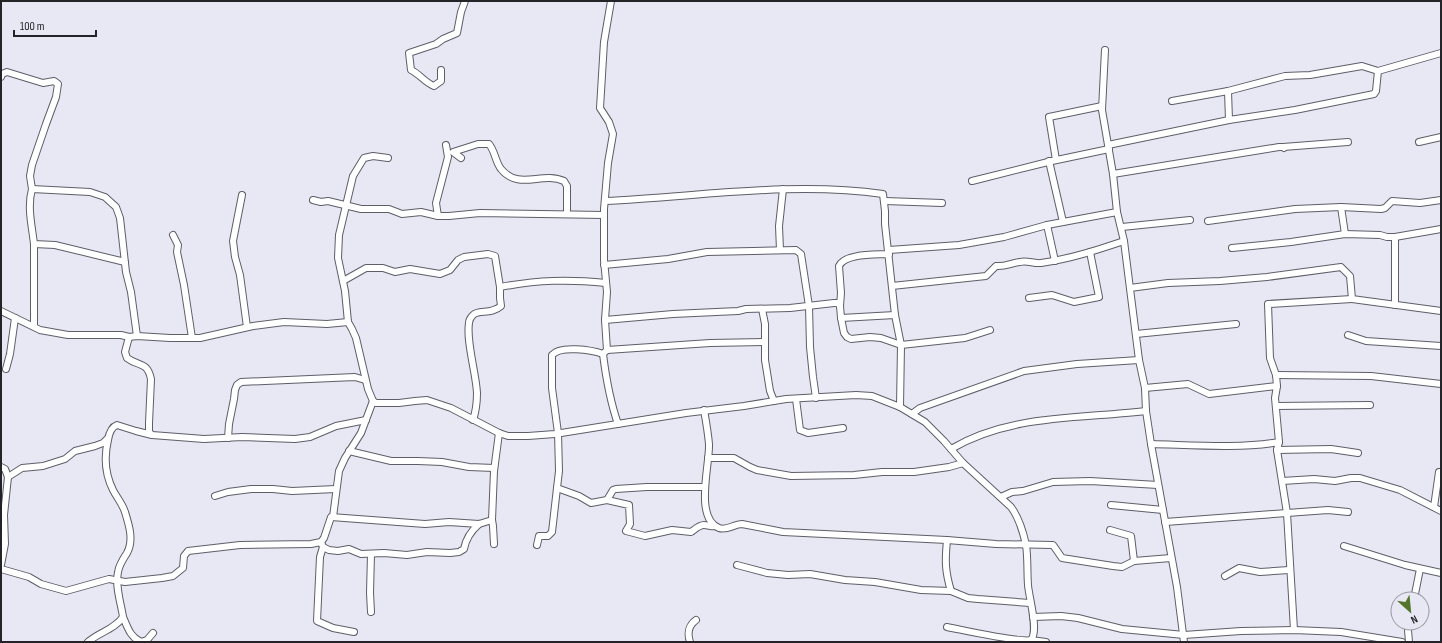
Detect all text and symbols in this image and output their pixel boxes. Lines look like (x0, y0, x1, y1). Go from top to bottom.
scale bar (14, 12, 96, 38)
text: 100 m (20, 19, 45, 34)
north arrow (1390, 591, 1430, 631)
text: N (1409, 612, 1420, 627)

